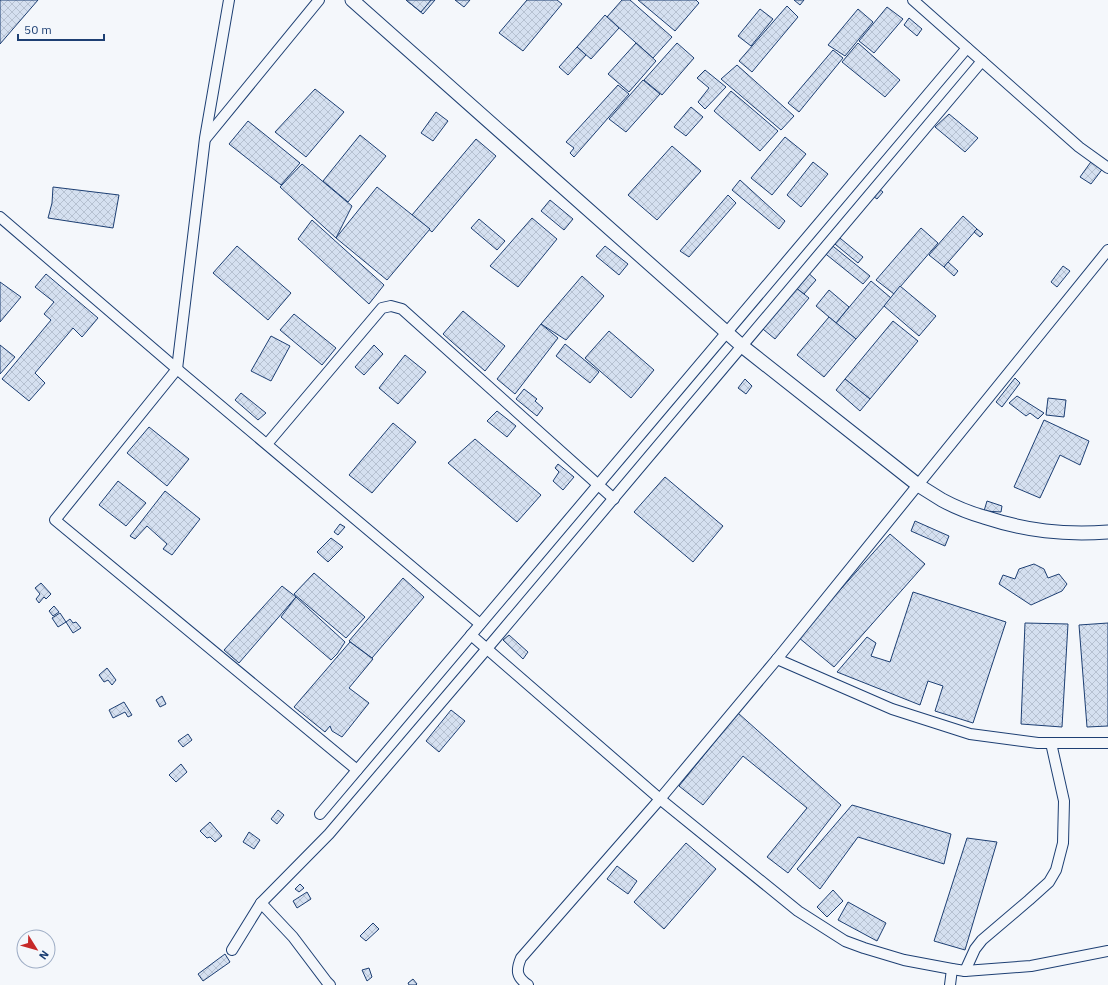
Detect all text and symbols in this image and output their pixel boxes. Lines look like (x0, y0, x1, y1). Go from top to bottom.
scale bar (18, 16, 104, 42)
text: 50 m (24, 22, 52, 37)
north arrow (16, 929, 56, 969)
text: N (36, 948, 52, 962)

